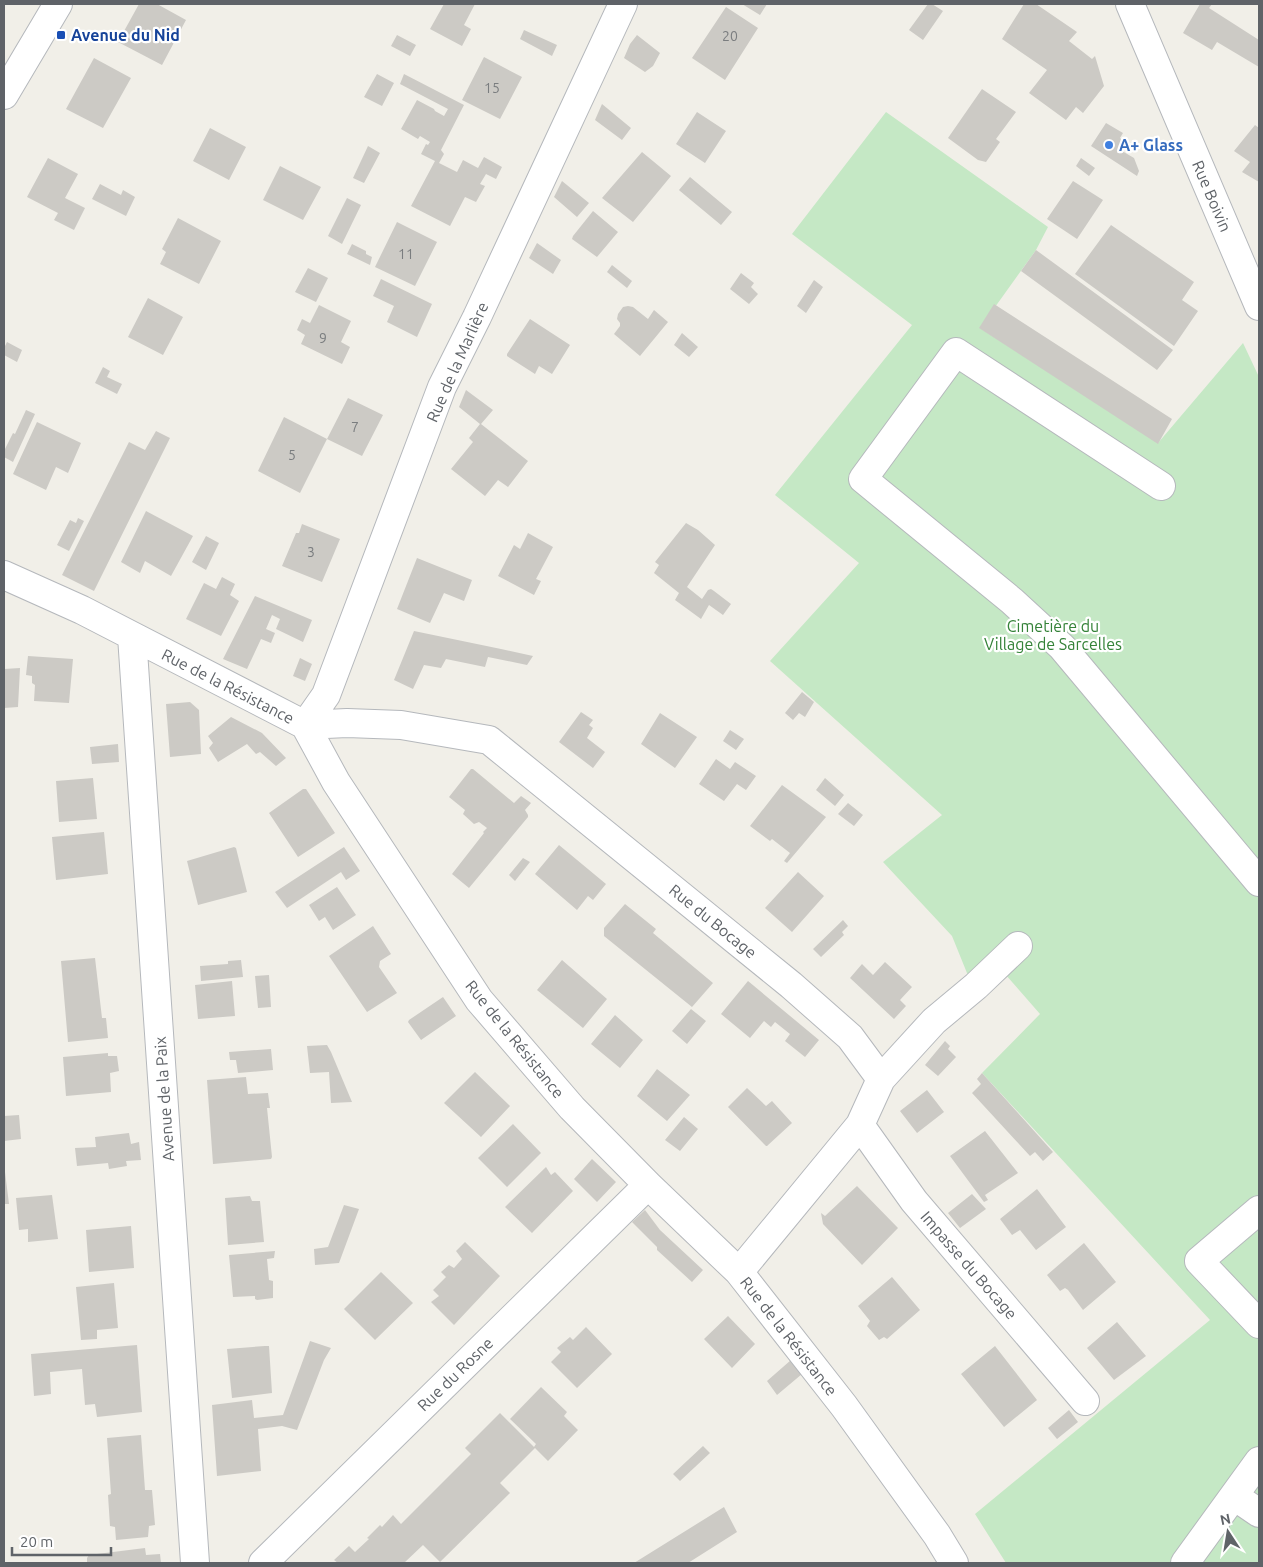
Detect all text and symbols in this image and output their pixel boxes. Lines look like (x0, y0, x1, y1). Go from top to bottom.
place label: Avenue du Nid (71, 26, 180, 44)
house number: 20 (722, 28, 738, 44)
marker: Avenue du Nid (55, 29, 67, 41)
house number: 15 (484, 80, 500, 96)
place label: A+ Glass (1119, 136, 1183, 154)
marker: A+ Glass (1103, 139, 1115, 151)
street label: Rue Boivin (1189, 158, 1235, 234)
house number: 11 (398, 246, 414, 262)
street label: Rue de la Marlière (422, 299, 492, 425)
house number: 9 (319, 330, 327, 346)
house number: 7 (351, 419, 359, 435)
house number: 5 (288, 447, 296, 463)
house number: 3 (307, 544, 315, 560)
park label: Cimetière du Village de Sarcelles (984, 617, 1122, 653)
street label: Rue de la Résistance (159, 645, 297, 727)
street label: Rue du Bocage (666, 880, 760, 962)
street label: Rue de la Résistance (462, 977, 568, 1101)
street label: Avenue de la Paix (151, 1036, 177, 1162)
street label: Impasse du Bocage (917, 1207, 1021, 1323)
street label: Rue de la Résistance (737, 1273, 841, 1399)
street label: Rue du Rosne (414, 1333, 496, 1415)
north arrow (1203, 1507, 1253, 1557)
text: N (1219, 1510, 1232, 1528)
scale bar (12, 1524, 111, 1556)
text: 20 m (20, 1533, 53, 1550)

